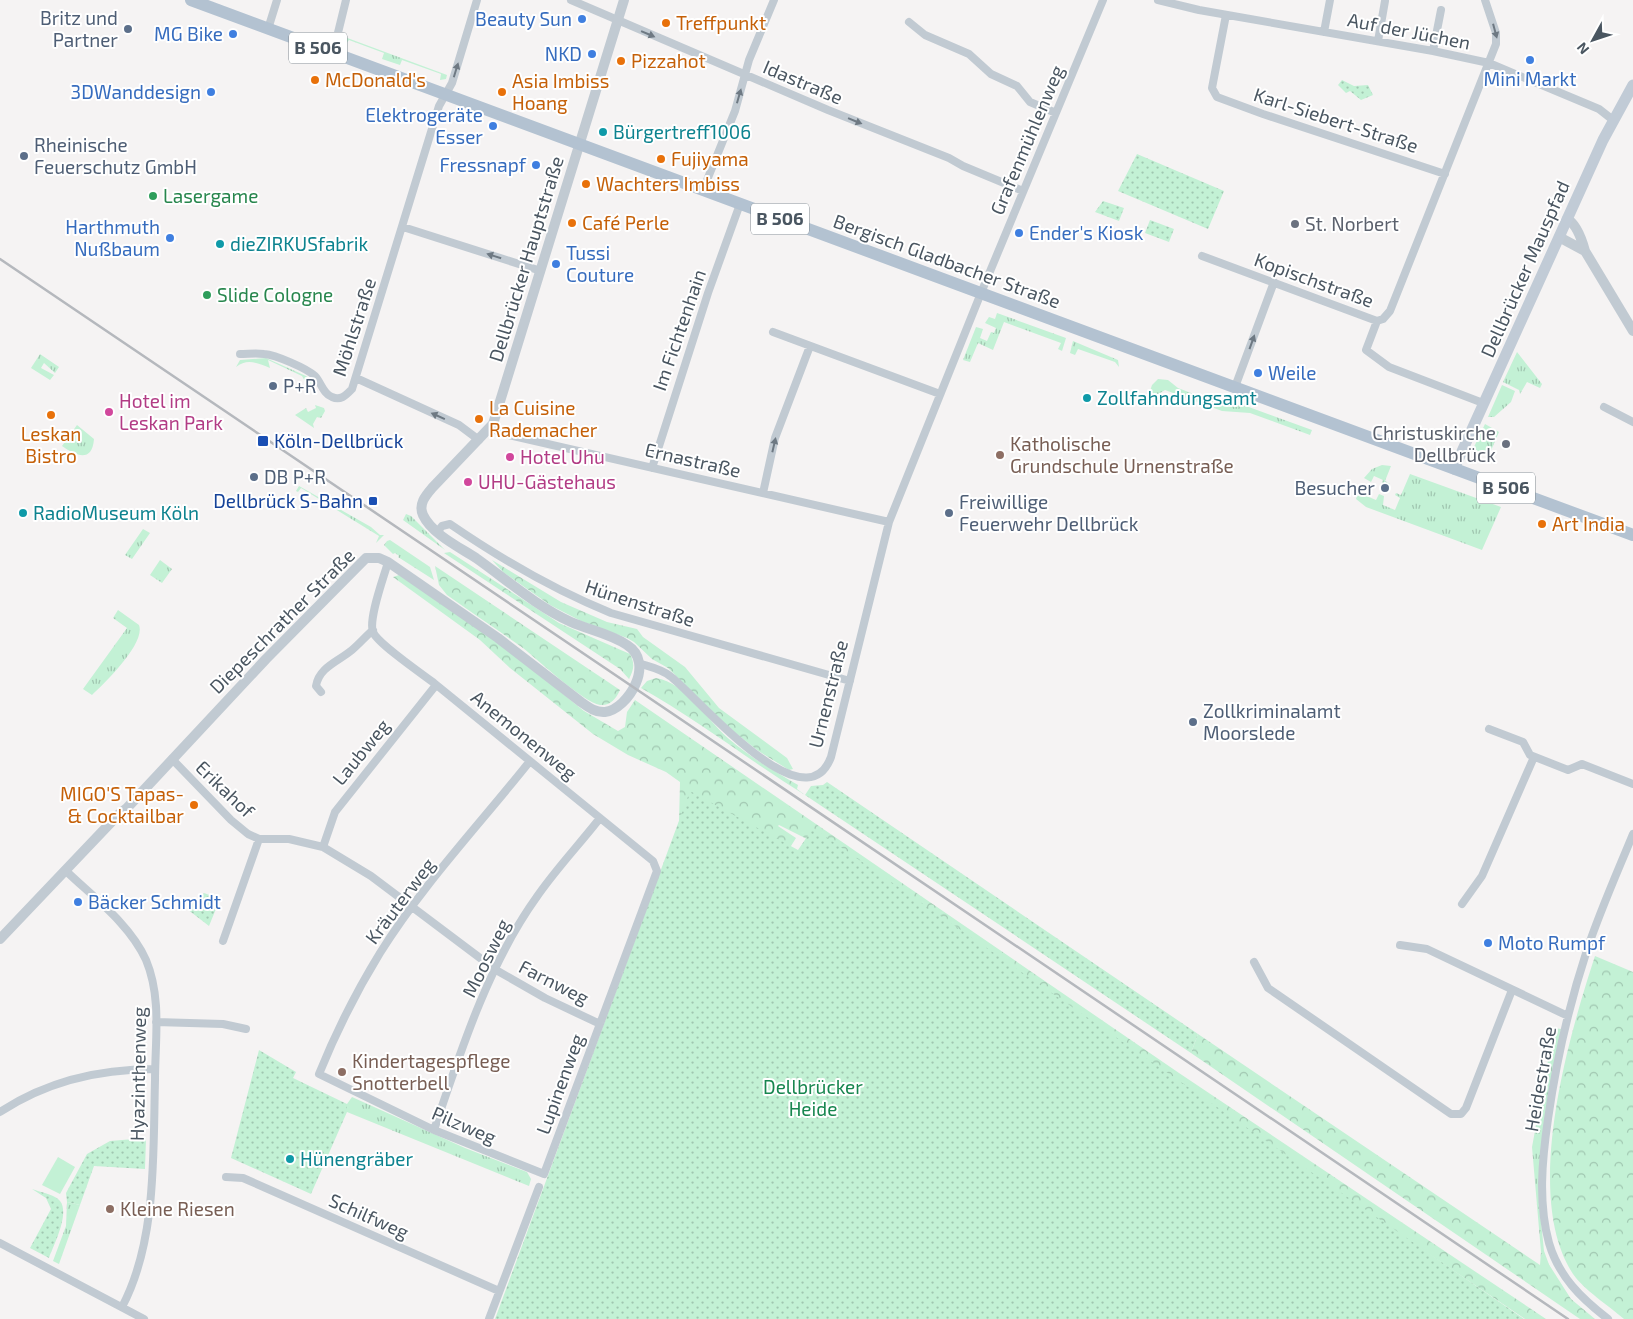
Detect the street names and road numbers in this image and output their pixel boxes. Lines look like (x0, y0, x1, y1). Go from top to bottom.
street label: Auf der Jüchen (1346, 7, 1473, 54)
road number: B 506 (289, 32, 347, 64)
street label: Idastraße (760, 54, 846, 109)
street label: Grafenmühlenweg (985, 61, 1069, 218)
street label: Karl-Siebert-Straße (1251, 82, 1421, 157)
street label: Dellbrücker Hauptstraße (483, 153, 568, 364)
street label: Dellbrücker Mauspfad (1475, 177, 1574, 361)
road number: B 506 (751, 203, 809, 234)
street label: Bergisch Gladbacher Straße (830, 209, 1064, 312)
street label: Kopischstraße (1251, 247, 1377, 312)
street label: Im Fichtenhain (647, 266, 710, 394)
street label: Möhlstraße (327, 275, 380, 379)
street label: Ernastraße (643, 437, 743, 482)
road number: B 506 (1477, 472, 1535, 503)
street label: Diepeschrather Straße (204, 543, 359, 698)
street label: Hünenstraße (582, 574, 698, 631)
street label: Urnenstraße (803, 637, 852, 750)
street label: Anemonenweg (467, 685, 582, 784)
street label: Laubweg (327, 714, 394, 789)
street label: Erikahof (191, 755, 260, 822)
street label: Kräuterweg (360, 853, 440, 948)
street label: Moosweg (457, 915, 515, 1001)
street label: Farnweg (515, 954, 593, 1009)
street label: Hyazinthenweg (125, 1006, 150, 1141)
street label: Heidestraße (1519, 1024, 1560, 1133)
street label: Lupinenweg (531, 1030, 588, 1137)
street label: Pilzweg (429, 1101, 500, 1148)
street label: Schilfweg (326, 1188, 413, 1243)

